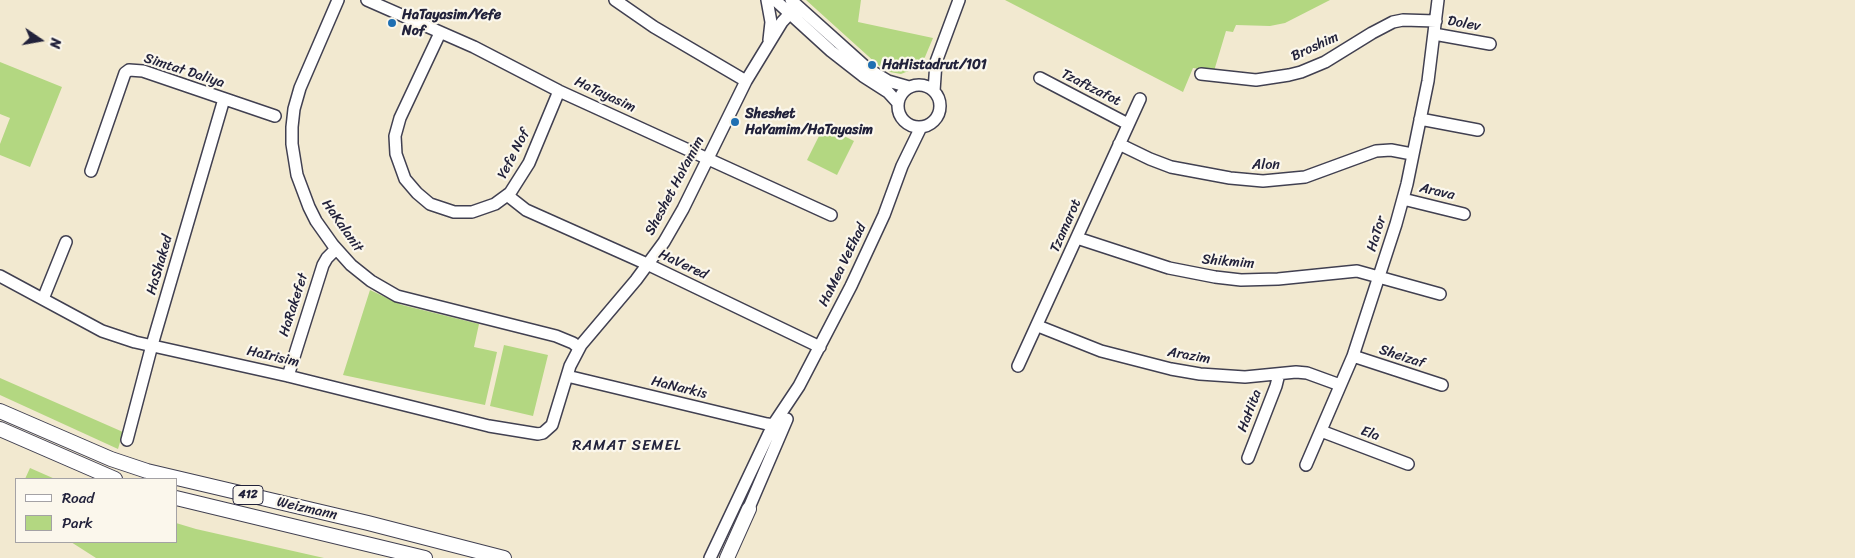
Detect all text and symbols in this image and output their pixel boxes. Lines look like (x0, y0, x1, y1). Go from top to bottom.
place label: HaTayasim/Yefe Nof (402, 7, 501, 40)
street label: Dolev (1446, 13, 1482, 35)
north arrow (15, 15, 65, 65)
marker: HaTayasim/Yefe Nof (386, 17, 398, 29)
street label: Broshim (1289, 29, 1341, 65)
text: N (42, 36, 68, 51)
street label: Simtat Daliya (142, 50, 226, 92)
place label: HaHistadrut/101 (882, 57, 987, 73)
marker: HaHistadrut/101 (866, 59, 878, 71)
street label: Tzaftzafot (1058, 66, 1124, 110)
street label: HaTayasim (572, 74, 638, 116)
place label: Sheshet HaYamim/HaTayasim (745, 106, 873, 138)
marker: Sheshet HaYamim/HaTayasim (729, 116, 741, 128)
street label: Yefe Nof (494, 126, 534, 182)
street label: Sheshet HaYamim (642, 134, 708, 238)
street label: Alon (1252, 157, 1280, 173)
street label: Arava (1418, 180, 1456, 204)
street label: HaKalanit (318, 196, 366, 256)
street label: Tzamarot (1047, 197, 1085, 255)
street label: HaTor (1364, 214, 1390, 254)
street label: HaMea VeEhad (816, 221, 870, 309)
street label: HaShaked (143, 233, 177, 297)
street label: HaVered (656, 246, 710, 284)
street label: Shikmim (1201, 251, 1255, 273)
street label: HaRakefet (276, 271, 312, 339)
street label: Sheizaf (1377, 342, 1427, 372)
street label: HaIrisim (245, 343, 301, 371)
street label: Arazim (1166, 344, 1212, 368)
street label: HaNarkis (650, 373, 708, 403)
street label: HaHita (1234, 388, 1266, 434)
street label: Ela (1358, 423, 1382, 445)
district label: RAMAT SEMEL (571, 437, 683, 455)
legend (15, 478, 178, 543)
text: Road (62, 485, 94, 511)
road number: 412 (233, 486, 263, 504)
street label: Weizmann (275, 494, 339, 524)
text: Park (62, 510, 93, 536)

